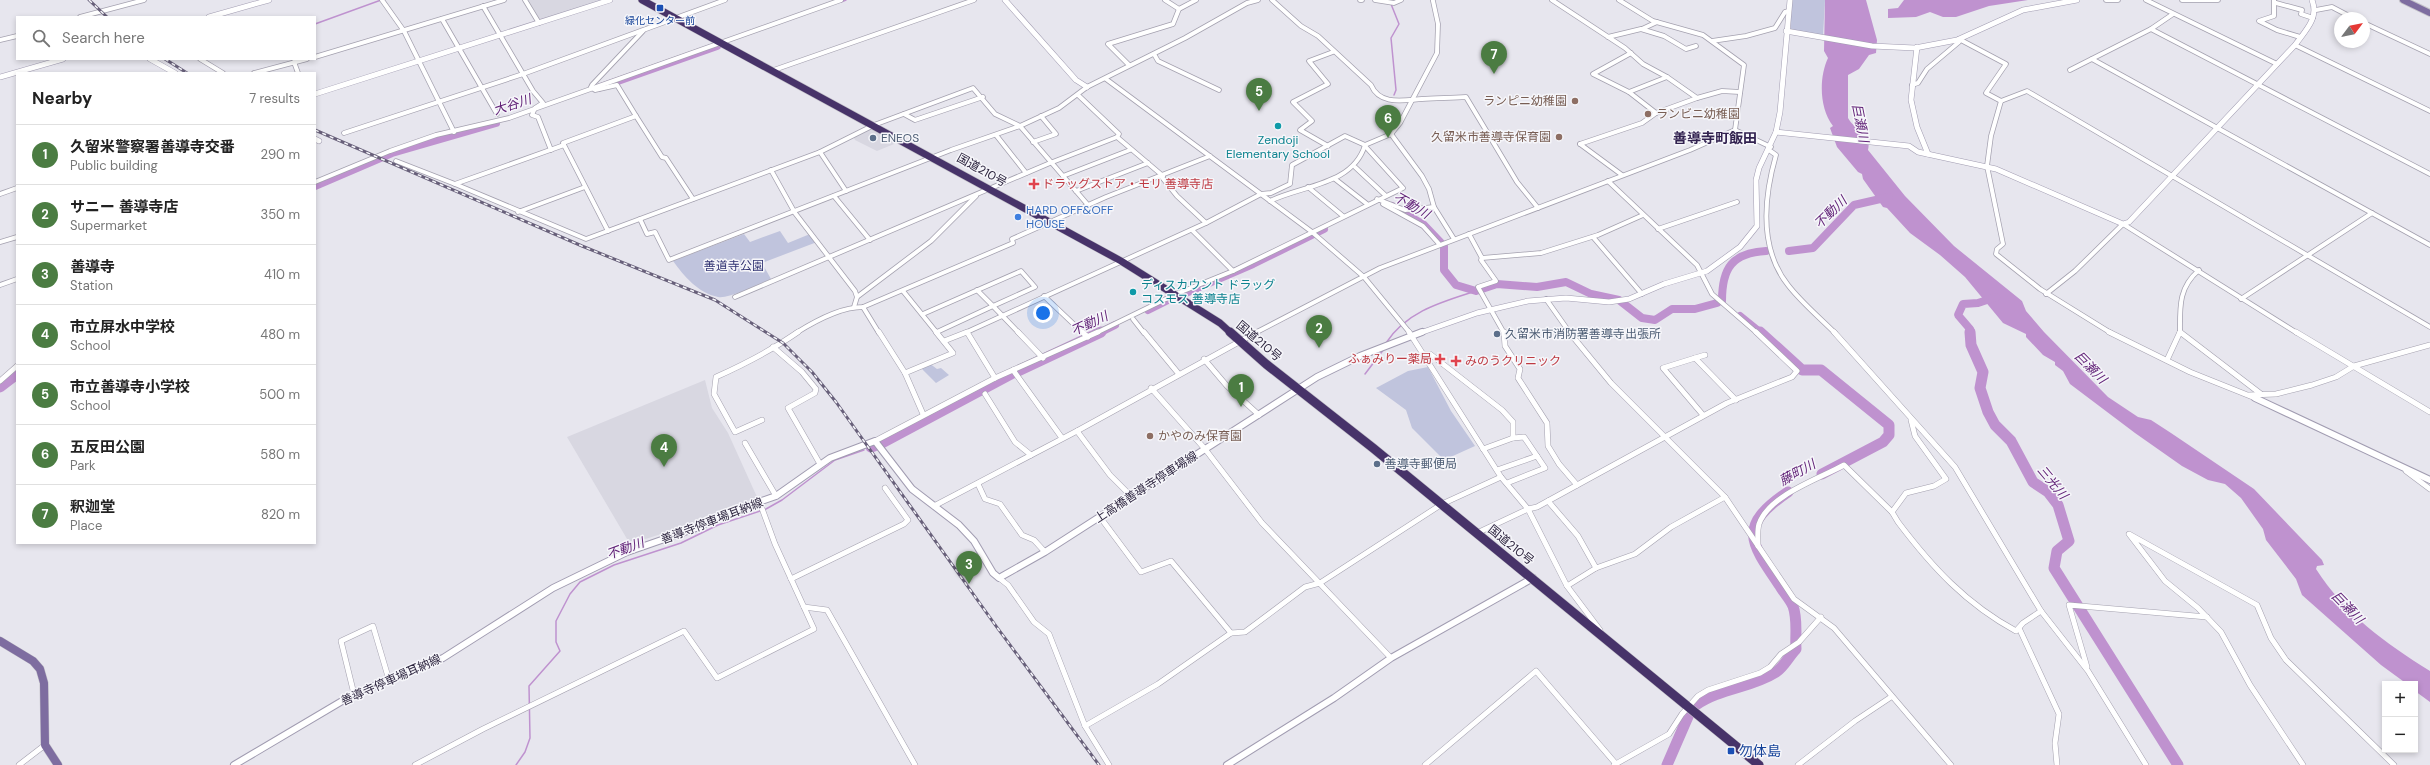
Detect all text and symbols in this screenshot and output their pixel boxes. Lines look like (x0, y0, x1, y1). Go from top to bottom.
marker: 緑化センター前 (655, 3, 665, 13)
north arrow (2334, 12, 2370, 48)
place label: 緑化センター前 (625, 14, 695, 27)
search box (16, 16, 316, 60)
icon: search (30, 27, 52, 49)
text: Search here (62, 28, 145, 48)
pin: 7 (1481, 41, 1507, 74)
pin: 5 (1246, 78, 1272, 111)
text: Nearby (32, 87, 92, 109)
text: 7 results (249, 90, 300, 107)
water label: 大谷川 (491, 90, 535, 119)
place label: ランピニ幼稚園 (1483, 93, 1567, 109)
marker: ランピニ幼稚園 (1570, 96, 1580, 106)
water label: 巨瀬川 (1848, 102, 1873, 146)
pin: 6 (1375, 105, 1401, 138)
place label: ランビニ幼稚園 (1656, 106, 1740, 122)
marker: ランビニ幼稚園 (1643, 109, 1653, 119)
marker: Zendoji Elementary School (1273, 121, 1283, 131)
place label: 久留米市善導寺保育園 (1431, 129, 1551, 145)
district label: 善導寺町飯田 (1673, 129, 1757, 147)
place label: ENEOS (881, 130, 919, 146)
place label: Zendoji Elementary School (1226, 132, 1330, 162)
marker: 久留米市善導寺保育園 (1554, 132, 1564, 142)
marker: ENEOS (868, 133, 878, 143)
text: 久留米警察署善導寺交番 (70, 137, 235, 157)
text: 1 (43, 146, 47, 163)
text: 290 m (261, 146, 300, 163)
street label: 国道210号 (954, 150, 1010, 190)
text: Public building (70, 157, 158, 174)
place label: ドラッグストア・モリ 善導寺店 (1042, 176, 1213, 192)
marker: ドラッグストア・モリ 善導寺店 (1029, 179, 1039, 189)
water label: 不動川 (1391, 188, 1435, 224)
water label: 不動川 (1810, 191, 1852, 232)
text: サニー 善導寺店 (70, 197, 179, 217)
place label: HARD OFF&OFF HOUSE (1026, 202, 1114, 232)
text: 2 (41, 206, 49, 223)
text: 350 m (260, 206, 300, 223)
marker: HARD OFF&OFF HOUSE (1013, 212, 1023, 222)
text: Supermarket (70, 217, 147, 234)
text: 善導寺 (70, 257, 115, 277)
park label: 善道寺公園 (704, 258, 764, 274)
text: 3 (41, 266, 49, 283)
text: 410 m (264, 266, 300, 283)
text: Station (70, 277, 113, 294)
place label: ディスカウント ドラッグ コスモス 善導寺店 (1141, 277, 1275, 307)
marker: ディスカウント ドラッグ コスモス 善導寺店 (1128, 287, 1138, 297)
your location (1033, 303, 1053, 323)
water label: 不動川 (1068, 307, 1112, 339)
pin: 2 (1306, 315, 1332, 348)
text: 市立屏水中学校 (70, 317, 175, 337)
street label: 国道210号 (1233, 317, 1285, 365)
text: 4 (41, 326, 49, 343)
text: 480 m (260, 326, 300, 343)
place label: 久留米市消防署善導寺出張所 (1505, 326, 1661, 342)
marker: 久留米市消防署善導寺出張所 (1492, 329, 1502, 339)
text: School (70, 337, 111, 354)
water label: 巨瀬川 (2071, 348, 2112, 389)
place label: ふぁみりー薬局 (1348, 351, 1432, 367)
place label: みのうクリニック (1465, 353, 1561, 369)
marker: ふぁみりー薬局 (1435, 354, 1445, 364)
marker: みのうクリニック (1450, 355, 1462, 367)
pin: 1 (1228, 374, 1254, 407)
text: 市立善導寺小学校 (70, 377, 190, 397)
text: 5 (41, 386, 49, 403)
text: 500 m (259, 386, 300, 403)
text: School (70, 397, 111, 414)
place label: かやのみ保育園 (1158, 428, 1242, 444)
marker: かやのみ保育園 (1145, 431, 1155, 441)
pin: 4 (651, 434, 677, 467)
text: 五反田公園 (70, 437, 145, 457)
text: 6 (41, 446, 49, 463)
text: 580 m (260, 446, 300, 463)
street label: 上高橋善導寺停車場線 (1091, 448, 1201, 526)
water label: 藤町川 (1776, 455, 1820, 489)
place label: 善導寺郵便局 (1385, 456, 1457, 472)
text: Park (70, 457, 96, 474)
marker: 善導寺郵便局 (1372, 459, 1382, 469)
water label: 三光川 (2034, 462, 2073, 504)
street label: 善導寺停車場耳納線 (659, 494, 765, 548)
text: 釈迦堂 (70, 497, 115, 517)
text: 7 (42, 506, 48, 523)
text: 820 m (261, 506, 300, 523)
text: Place (70, 517, 102, 534)
street label: 国道210号 (1485, 522, 1537, 568)
water label: 不動川 (604, 533, 648, 563)
pin: 3 (956, 551, 982, 584)
water label: 巨瀬川 (2328, 587, 2369, 629)
street label: 善導寺停車場耳納線 (338, 651, 444, 709)
map controls (2382, 681, 2418, 753)
button: + (2382, 681, 2418, 717)
button: − (2382, 717, 2418, 753)
place label: 勿体島 (1739, 742, 1781, 760)
marker: 勿体島 (1726, 746, 1736, 756)

